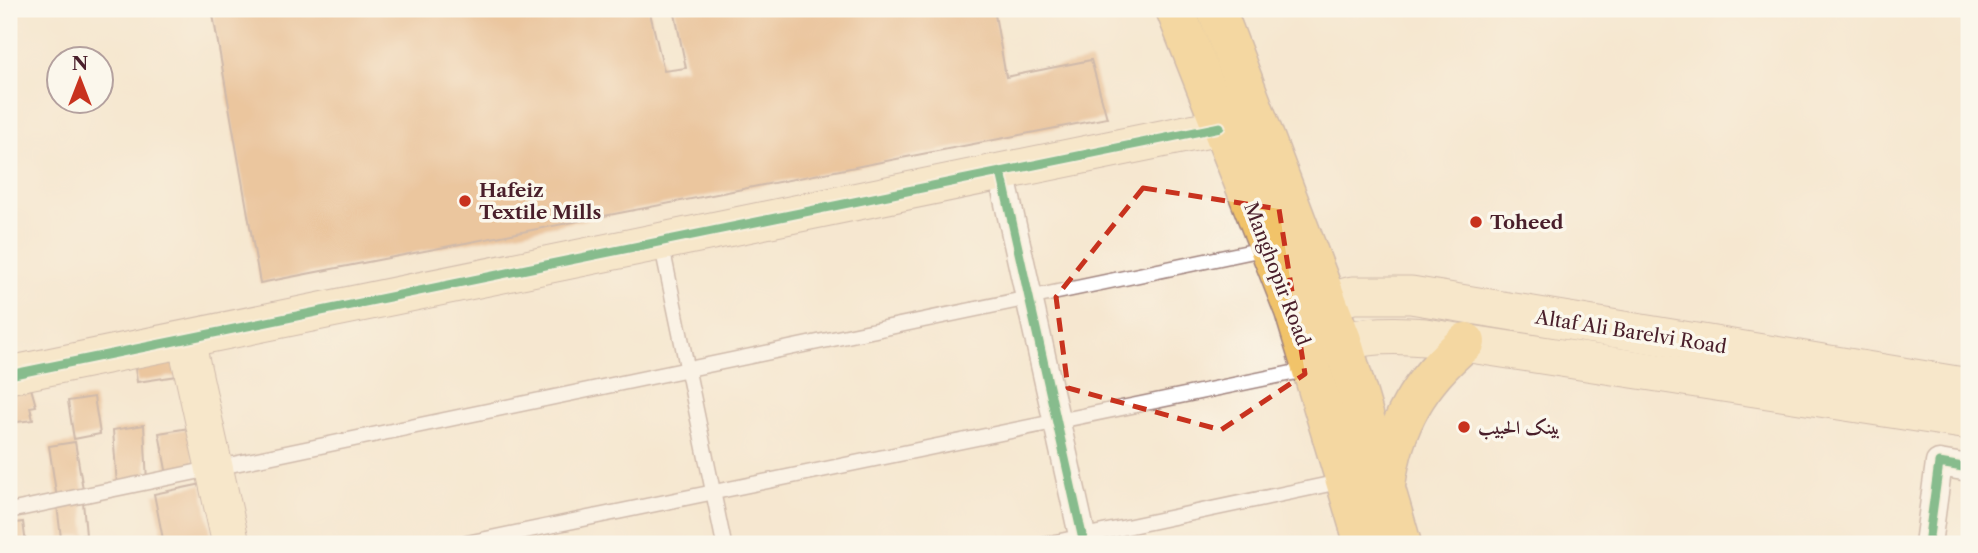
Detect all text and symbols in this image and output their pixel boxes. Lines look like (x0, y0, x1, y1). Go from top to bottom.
north arrow (46, 46, 116, 116)
text: N (72, 52, 88, 75)
place label: Hafeiz Textile Mills (479, 179, 601, 224)
marker: Hafeiz Textile Mills (457, 193, 473, 209)
street label: Manghopir Road (1239, 199, 1315, 349)
place label: Toheed (1490, 211, 1564, 234)
marker: Toheed (1468, 214, 1484, 230)
street label: Altaf Ali Barelvi Road (1533, 305, 1729, 359)
place label: بينک الحبيب (1478, 416, 1560, 440)
marker: بينک الحبيب (1456, 419, 1472, 435)

